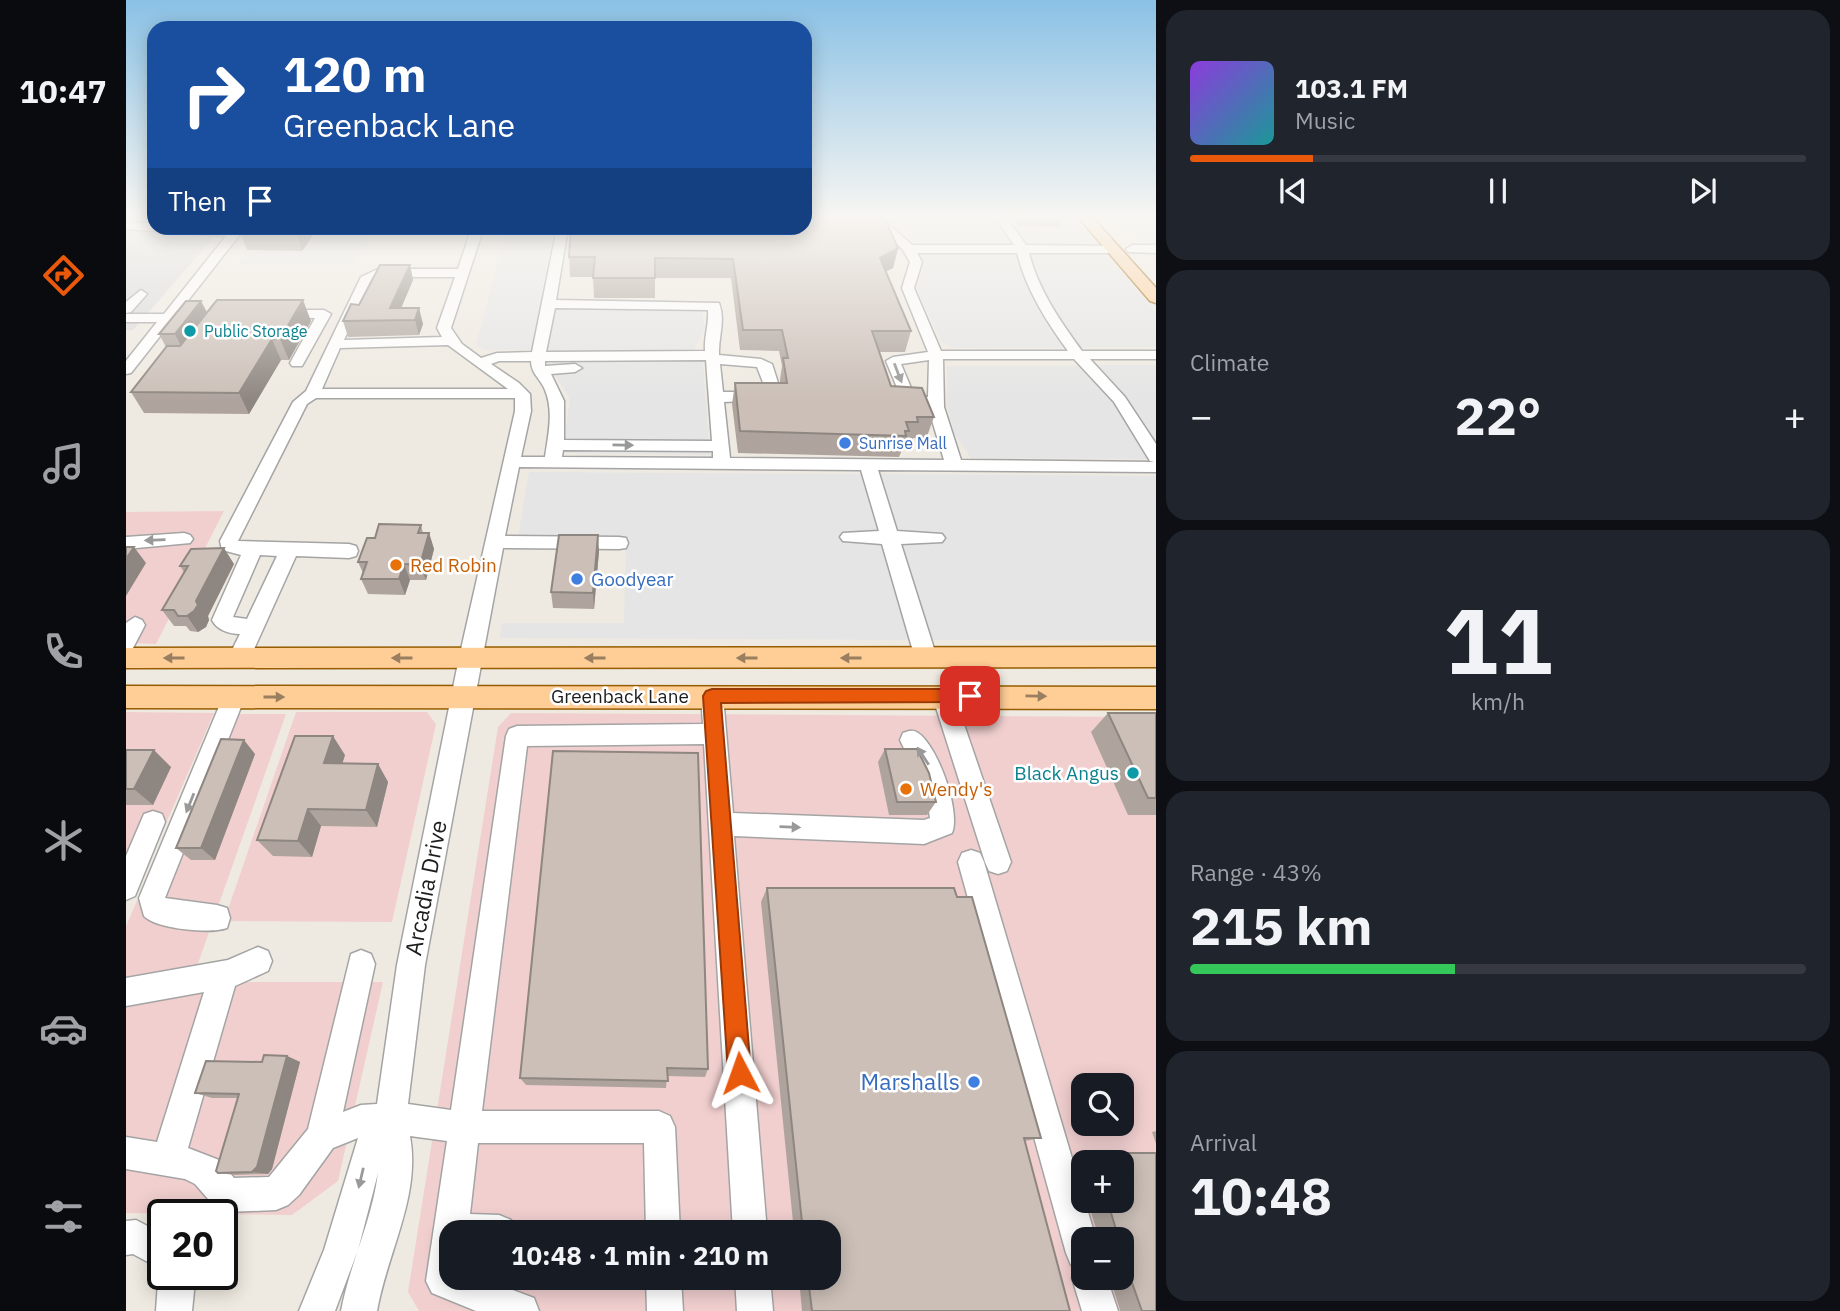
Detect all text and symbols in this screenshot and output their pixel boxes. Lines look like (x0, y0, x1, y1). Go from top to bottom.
text: 120 m (283, 42, 427, 105)
icon: right (168, 49, 259, 140)
text: 10:47 (19, 70, 107, 112)
text: 103.1 FM (1295, 71, 1408, 105)
text: Greenback Lane (283, 104, 515, 146)
text: Music (1295, 105, 1355, 135)
icon: previous (1274, 172, 1312, 210)
icon: pause (1479, 172, 1517, 210)
icon: next (1684, 172, 1722, 210)
icon: arrive (241, 182, 279, 220)
text: Then (168, 184, 227, 218)
icon: directions (39, 251, 88, 300)
place label: Public Storage (204, 321, 308, 341)
marker: Public Storage (182, 323, 198, 339)
text: Climate (1190, 347, 1269, 377)
one-way arrow (892, 363, 903, 384)
text: 22° (1455, 382, 1541, 449)
text: − (1190, 391, 1213, 440)
text: + (1783, 391, 1806, 440)
place label: Sunrise Mall (859, 433, 947, 453)
marker: Sunrise Mall (837, 435, 853, 451)
icon: music (39, 439, 88, 488)
one-way arrow (612, 439, 634, 451)
one-way arrow (144, 535, 166, 546)
place label: Red Robin (410, 553, 497, 577)
marker: Red Robin (388, 557, 404, 573)
place label: Goodyear (591, 567, 673, 591)
marker: Goodyear (569, 571, 585, 587)
text: 11 (1443, 581, 1553, 699)
icon: phone (39, 627, 88, 676)
one-way arrow (163, 652, 185, 664)
one-way arrow (390, 652, 412, 664)
one-way arrow (584, 652, 606, 664)
one-way arrow (735, 652, 757, 664)
one-way arrow (840, 652, 862, 664)
pin (940, 666, 1000, 726)
icon: arrive (951, 677, 989, 715)
street label: Greenback Lane (551, 684, 689, 708)
text: km/h (1471, 686, 1525, 716)
one-way arrow (1025, 690, 1047, 702)
one-way arrow (264, 691, 286, 702)
one-way arrow (916, 746, 929, 766)
place label: Black Angus (1014, 761, 1119, 785)
marker: Black Angus (1125, 765, 1141, 781)
place label: Wendy's (920, 777, 993, 801)
marker: Wendy's (898, 781, 914, 797)
one-way arrow (184, 792, 195, 813)
icon: climate (39, 816, 88, 865)
street label: Arcadia Drive (397, 818, 453, 958)
one-way arrow (780, 821, 802, 833)
text: Range · 43% (1190, 857, 1322, 887)
text: 215 km (1190, 892, 1372, 959)
icon: car (39, 1004, 88, 1053)
position arrow (703, 1036, 777, 1110)
place label: Marshalls (860, 1066, 960, 1096)
map controls (1071, 1073, 1134, 1290)
button: search (1071, 1073, 1134, 1136)
marker: Marshalls (966, 1074, 982, 1090)
text: Arrival (1190, 1127, 1257, 1157)
button: + (1071, 1150, 1134, 1213)
text: 10:48 (1190, 1162, 1332, 1229)
one-way arrow (355, 1167, 366, 1189)
icon: filters (39, 1192, 88, 1241)
speed limit sign: 20 (147, 1199, 238, 1290)
button: − (1071, 1227, 1134, 1290)
text: 10:48 · 1 min · 210 m (511, 1238, 769, 1272)

